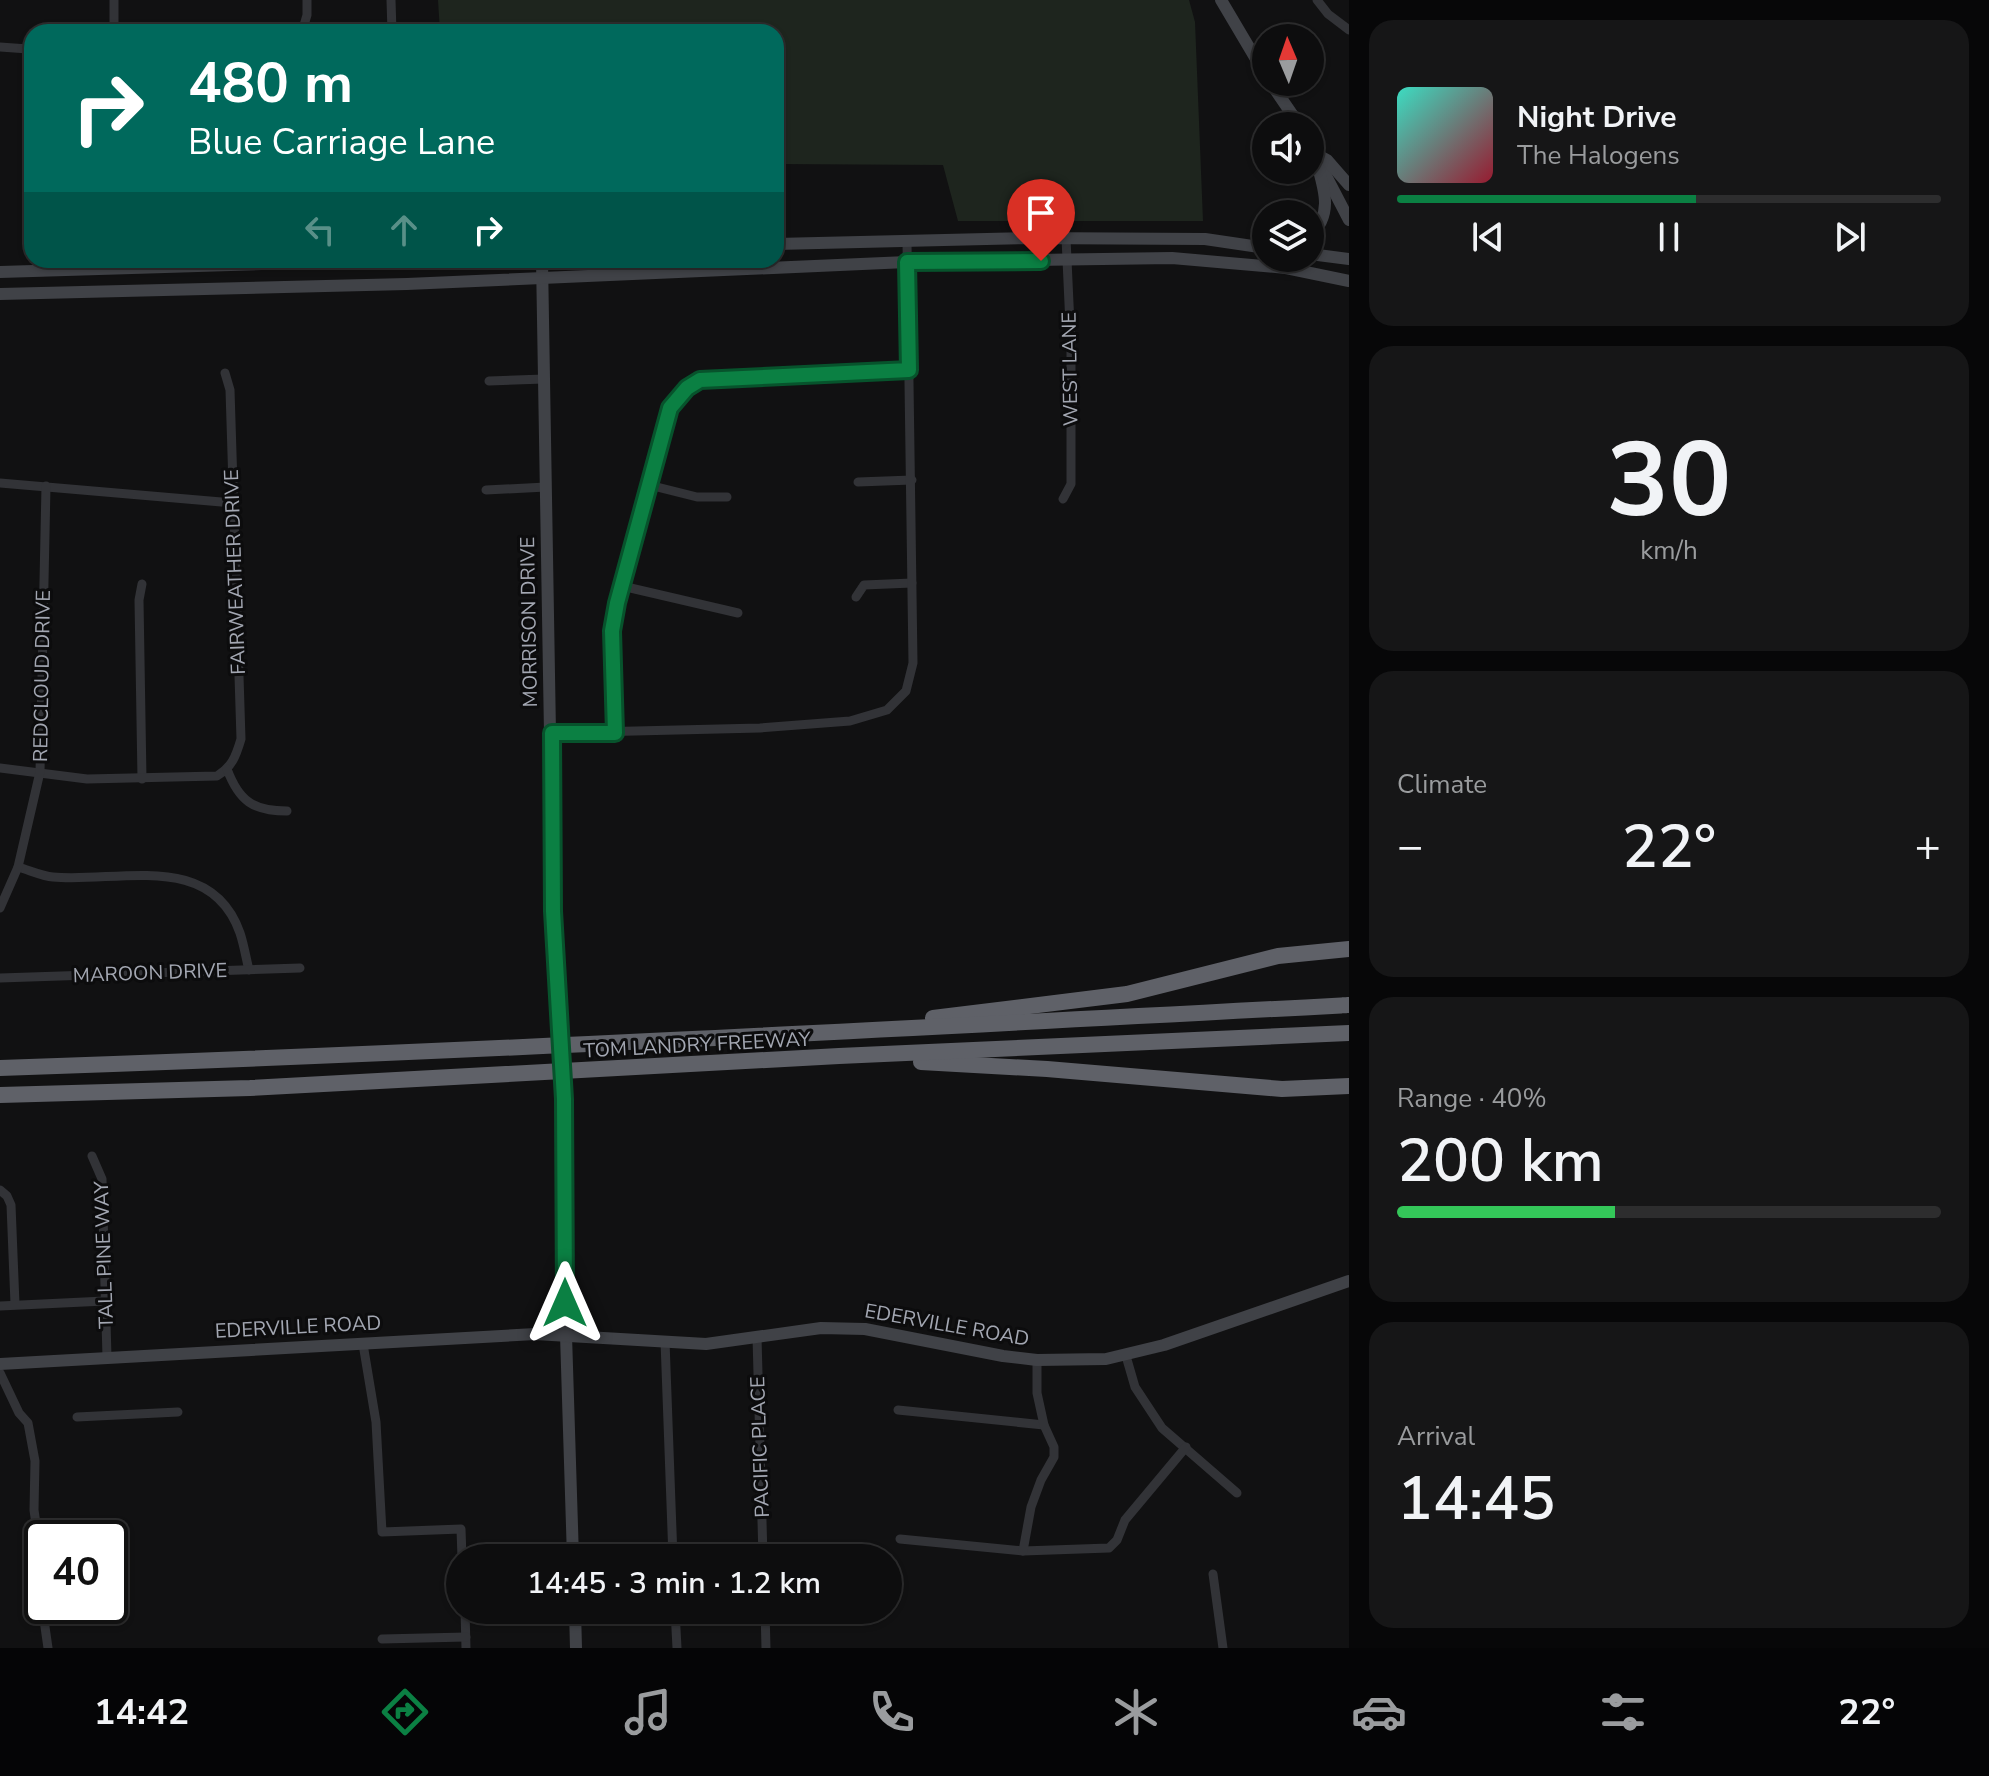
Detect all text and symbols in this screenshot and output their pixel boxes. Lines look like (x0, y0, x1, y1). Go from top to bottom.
north arrow (1252, 24, 1324, 96)
map controls (1252, 24, 1324, 272)
text: 480 m (188, 45, 353, 122)
icon: right (56, 56, 160, 160)
text: Night Drive (1517, 97, 1676, 138)
button: sound (1252, 112, 1324, 184)
text: Blue Carriage Lane (188, 118, 495, 167)
text: The Halogens (1517, 138, 1680, 173)
pin (1007, 179, 1075, 261)
icon: arrive (1019, 191, 1063, 235)
button: layers (1252, 200, 1324, 272)
icon: left (298, 208, 342, 252)
icon: ahead (382, 208, 426, 252)
icon: right (466, 208, 510, 252)
icon: previous (1466, 215, 1510, 259)
icon: pause (1647, 215, 1691, 259)
icon: next (1828, 215, 1872, 259)
street label: WEST LANE (1056, 312, 1084, 426)
text: 30 (1607, 410, 1731, 552)
street label: FAIRWEATHER DRIVE (218, 469, 252, 675)
text: km/h (1640, 533, 1698, 568)
street label: MORRISON DRIVE (514, 536, 544, 708)
street label: REDCLOUD DRIVE (27, 590, 57, 762)
text: Climate (1397, 767, 1487, 802)
text: 22° (1622, 806, 1716, 888)
text: − (1397, 817, 1423, 877)
text: + (1915, 817, 1941, 877)
street label: MAROON DRIVE (72, 957, 228, 989)
street label: TOM LANDRY FREEWAY (583, 1026, 812, 1064)
text: Range · 40% (1397, 1081, 1547, 1116)
text: 200 km (1397, 1120, 1604, 1202)
street label: TALL PINE WAY (88, 1180, 120, 1329)
position arrow (523, 1261, 607, 1345)
street label: EDERVILLE ROAD (863, 1297, 1031, 1353)
street label: EDERVILLE ROAD (214, 1309, 382, 1345)
street label: PACIFIC PLACE (744, 1376, 776, 1518)
text: Arrival (1397, 1419, 1475, 1454)
text: 14:45 (1397, 1458, 1555, 1540)
speed limit sign: 40 (24, 1520, 128, 1624)
text: 14:45 · 3 min · 1.2 km (527, 1563, 821, 1604)
icon: directions (377, 1684, 433, 1740)
icon: music (620, 1684, 676, 1740)
icon: phone (864, 1684, 920, 1740)
icon: climate (1108, 1684, 1164, 1740)
icon: car (1351, 1684, 1407, 1740)
icon: filters (1595, 1684, 1651, 1740)
text: 14:42 (94, 1688, 189, 1737)
text: 22° (1838, 1688, 1895, 1737)

